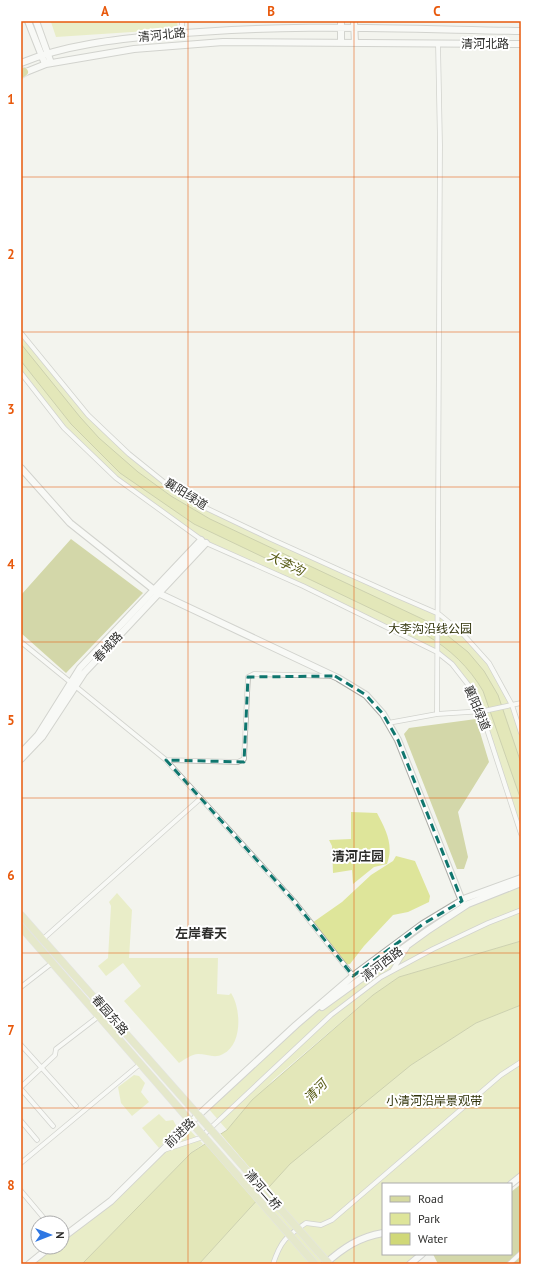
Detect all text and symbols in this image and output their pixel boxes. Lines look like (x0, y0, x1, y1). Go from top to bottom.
text: A (101, 3, 109, 20)
text: B (267, 3, 275, 20)
text: C (433, 3, 441, 20)
street label: 清河北路 (137, 25, 187, 44)
street label: 清河北路 (461, 36, 509, 51)
text: 1 (7, 91, 15, 108)
text: 2 (7, 246, 15, 263)
text: 3 (7, 401, 15, 418)
street label: 襄阳绿道 (162, 474, 211, 513)
water label: 大李沟 (265, 547, 309, 581)
text: 4 (7, 556, 15, 573)
park label: 大李沟沿线公园 (388, 621, 472, 636)
street label: 春城路 (90, 628, 125, 665)
street label: 襄阳绿道 (461, 683, 494, 733)
text: 5 (7, 712, 15, 729)
district label: 清河庄园 (332, 848, 384, 865)
text: 6 (7, 867, 15, 884)
district label: 左岸春天 (175, 925, 227, 942)
street label: 清河西路 (358, 943, 405, 984)
street label: 春园东路 (89, 992, 132, 1038)
text: 7 (7, 1022, 15, 1039)
water label: 清河 (300, 1074, 333, 1107)
park label: 小清河沿岸景观带 (386, 1093, 482, 1108)
street label: 前进路 (161, 1115, 198, 1151)
street label: 清河二桥 (242, 1167, 285, 1213)
text: 8 (7, 1177, 15, 1194)
legend (382, 1183, 512, 1255)
text: Road (418, 1191, 443, 1206)
text: Park (418, 1211, 440, 1226)
north arrow (30, 1215, 70, 1255)
text: N (53, 1231, 67, 1239)
text: Water (418, 1231, 448, 1246)

